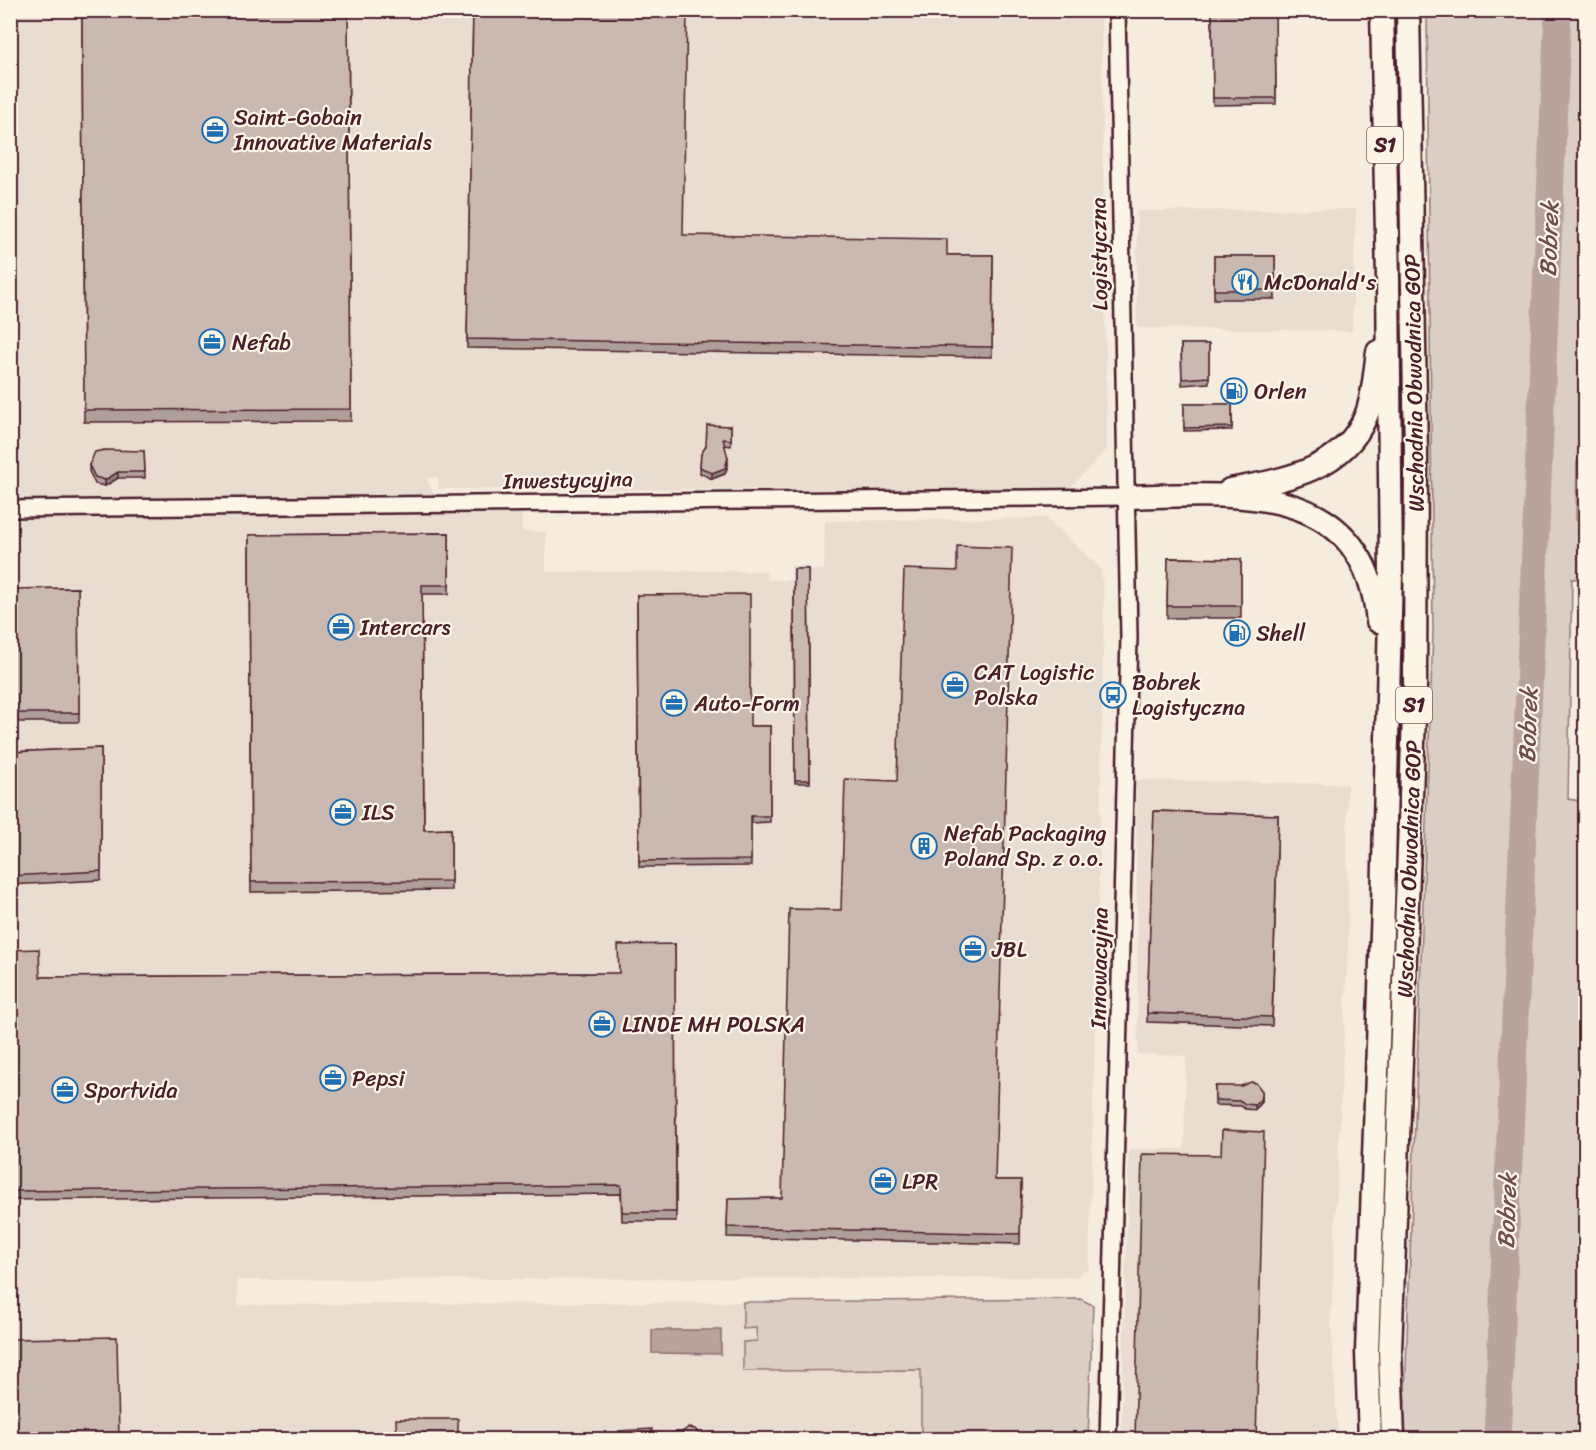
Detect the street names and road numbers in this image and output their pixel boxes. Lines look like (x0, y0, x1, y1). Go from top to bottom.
road number: S1 (1367, 127, 1403, 163)
street label: Logistyczna (1079, 197, 1119, 311)
street label: Wschodnia Obwodnica GOP (1392, 254, 1436, 512)
street label: Inwestycyjna (502, 459, 633, 501)
road number: S1 (1396, 687, 1432, 723)
street label: Wschodnia Obwodnica GOP (1385, 739, 1433, 998)
street label: Innowacyjna (1078, 907, 1120, 1030)

